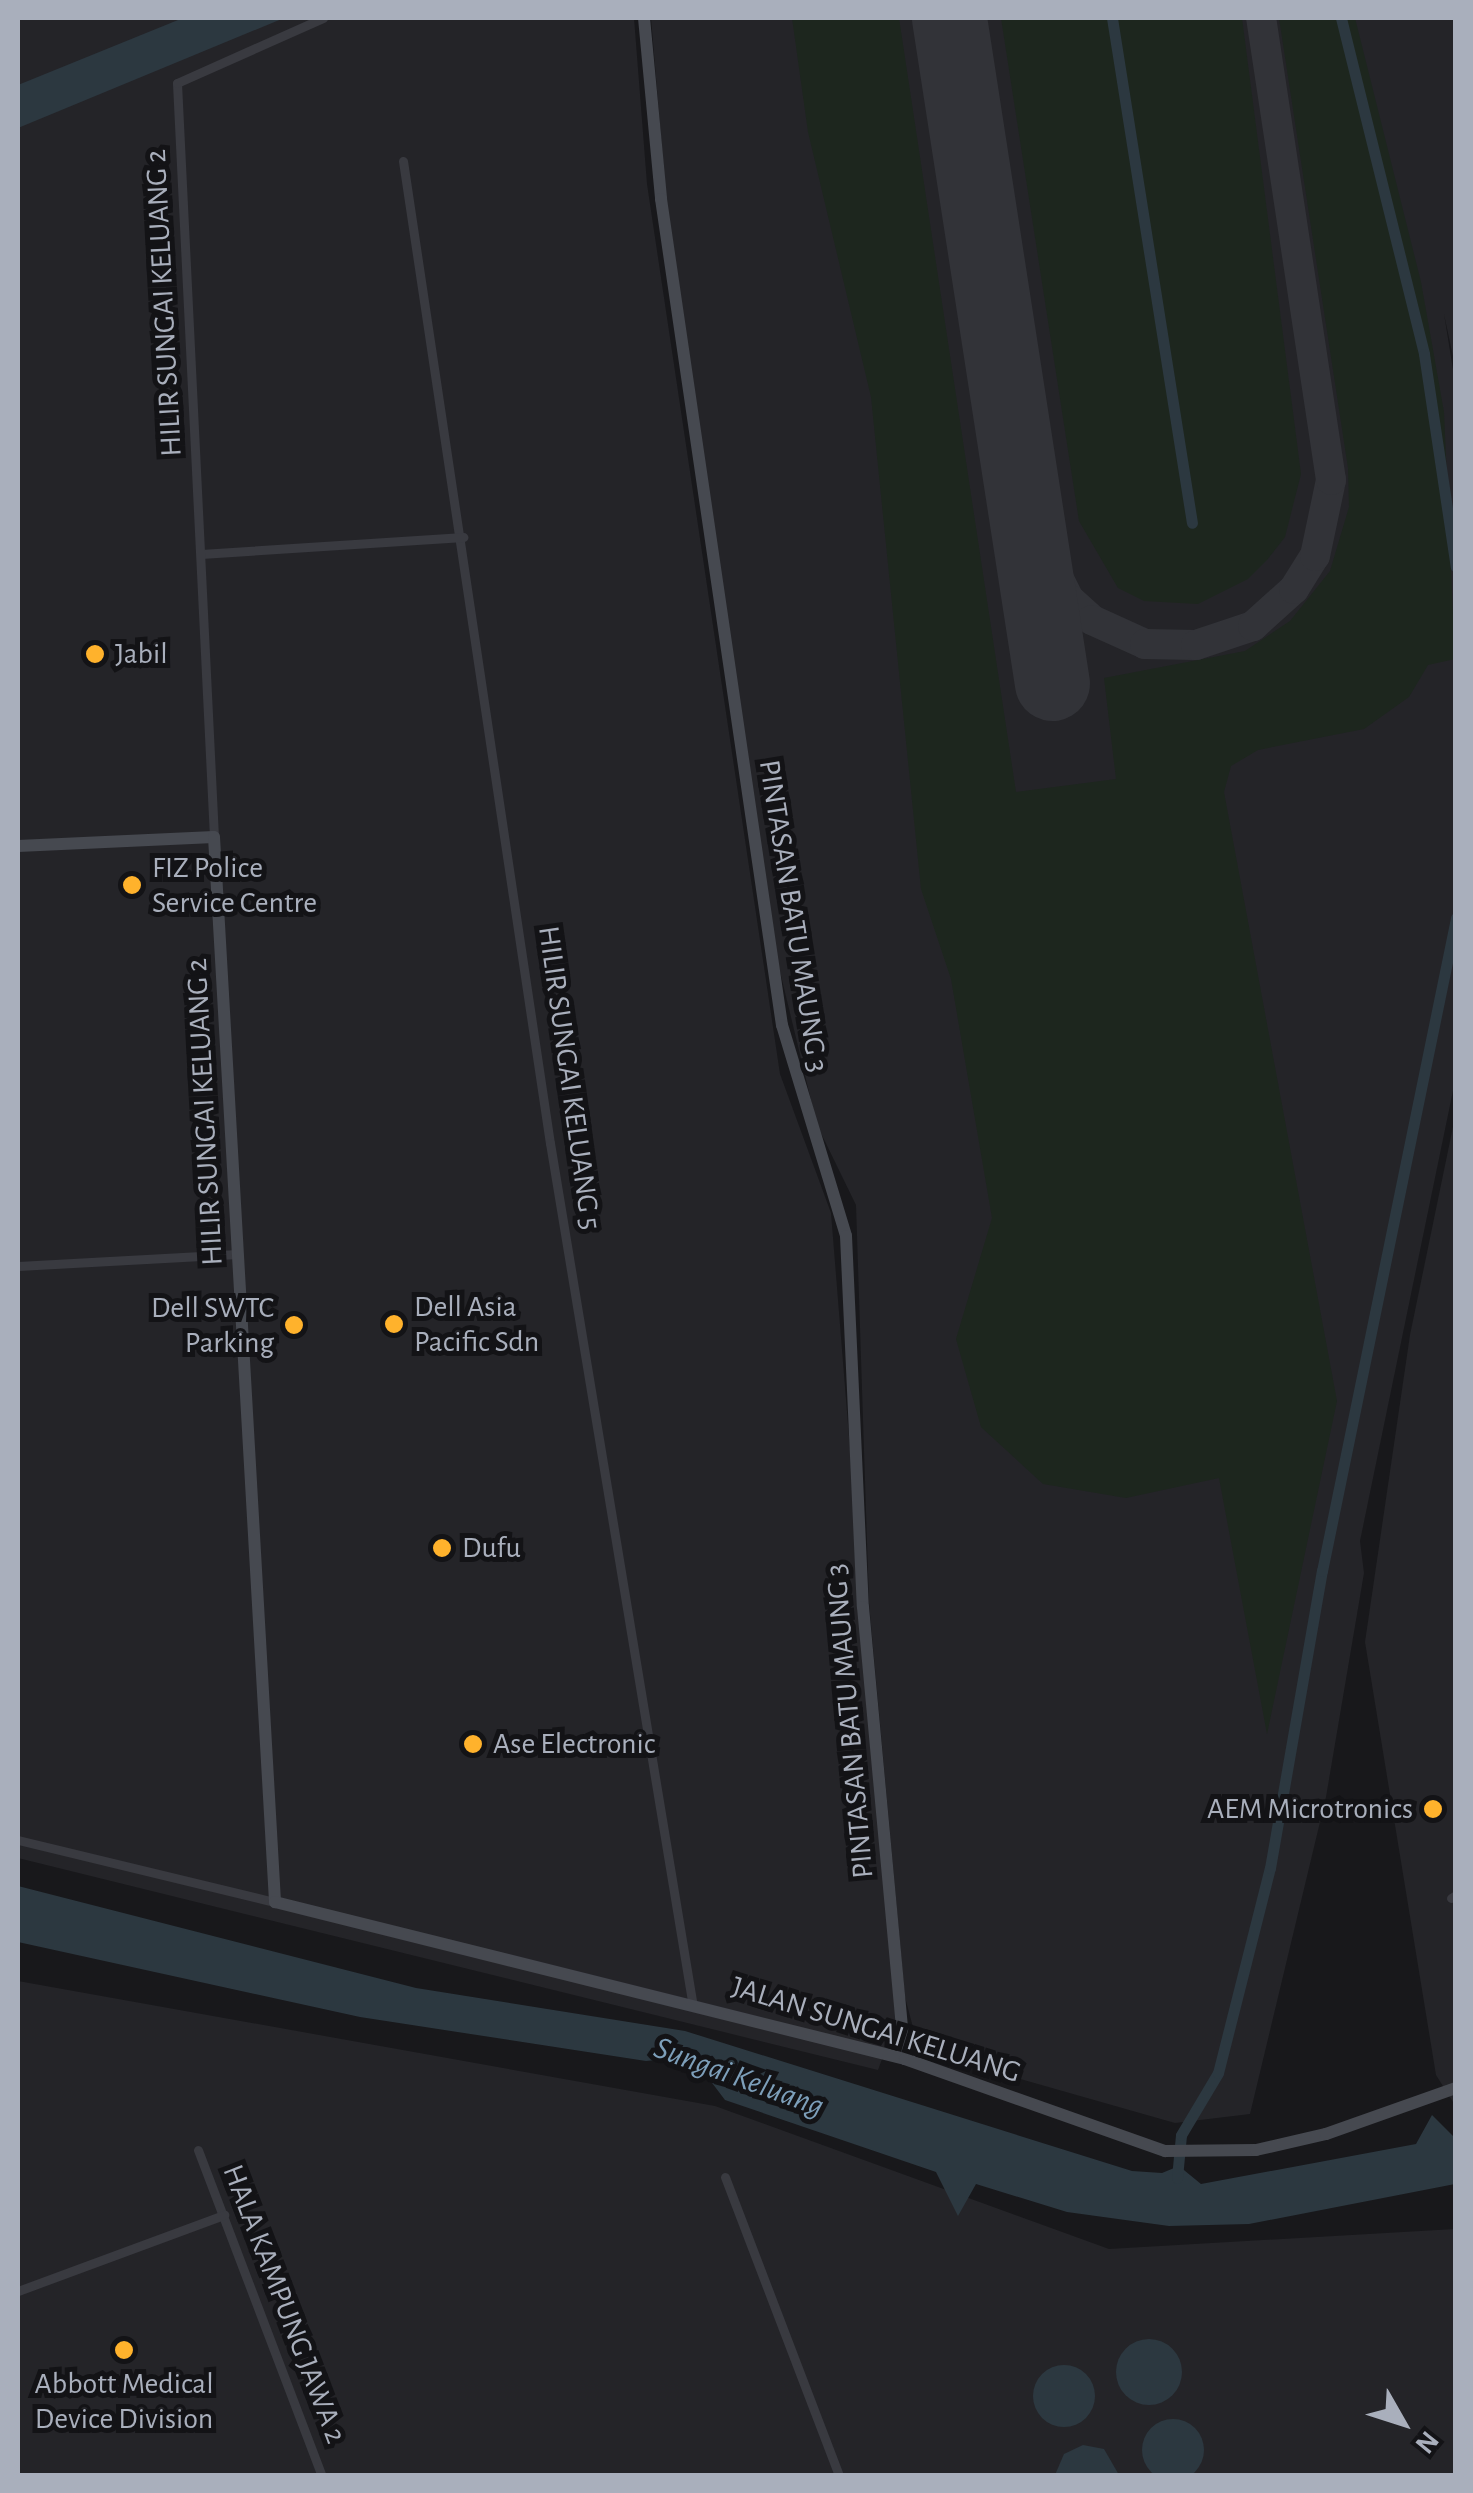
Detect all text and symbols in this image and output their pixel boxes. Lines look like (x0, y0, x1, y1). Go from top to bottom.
street label: HILIR SUNGAI KELUANG 2 (138, 149, 190, 457)
place label: Jabil (115, 636, 168, 672)
marker: Jabil (84, 643, 106, 665)
street label: PINTASAN BATU MAUNG 3 (751, 757, 835, 1075)
place label: FIZ Police Service Centre (152, 850, 317, 920)
marker: FIZ Police Service Centre (121, 874, 143, 896)
street label: HILIR SUNGAI KELUANG 5 (530, 924, 608, 1232)
street label: HILIR SUNGAI KELUANG 2 (179, 958, 231, 1266)
place label: Dell Asia Pacific Sdn (414, 1289, 539, 1360)
place label: Dell SWTC Parking (151, 1290, 274, 1360)
marker: Dell Asia Pacific Sdn (383, 1313, 405, 1335)
marker: Dell SWTC Parking (283, 1314, 305, 1336)
place label: Dufu (462, 1530, 521, 1566)
marker: Dufu (431, 1537, 453, 1559)
street label: PINTASAN BATU MAUNG 3 (818, 1562, 882, 1880)
place label: Ase Electronic (493, 1726, 655, 1762)
marker: Ase Electronic (462, 1733, 484, 1755)
place label: AEM Microtronics (1207, 1791, 1413, 1827)
marker: AEM Microtronics (1422, 1798, 1444, 1820)
street label: JALAN SUNGAI KELUANG (727, 1969, 1025, 2091)
water label: Sungai Keluang (649, 2028, 829, 2126)
street label: HALA KAMPUNG JAWA 2 (214, 2160, 354, 2448)
marker: Abbott Medical Device Division (113, 2339, 135, 2361)
place label: Abbott Medical Device Division (34, 2366, 214, 2436)
north arrow (1353, 2373, 1453, 2473)
text: N (1409, 2426, 1443, 2458)

